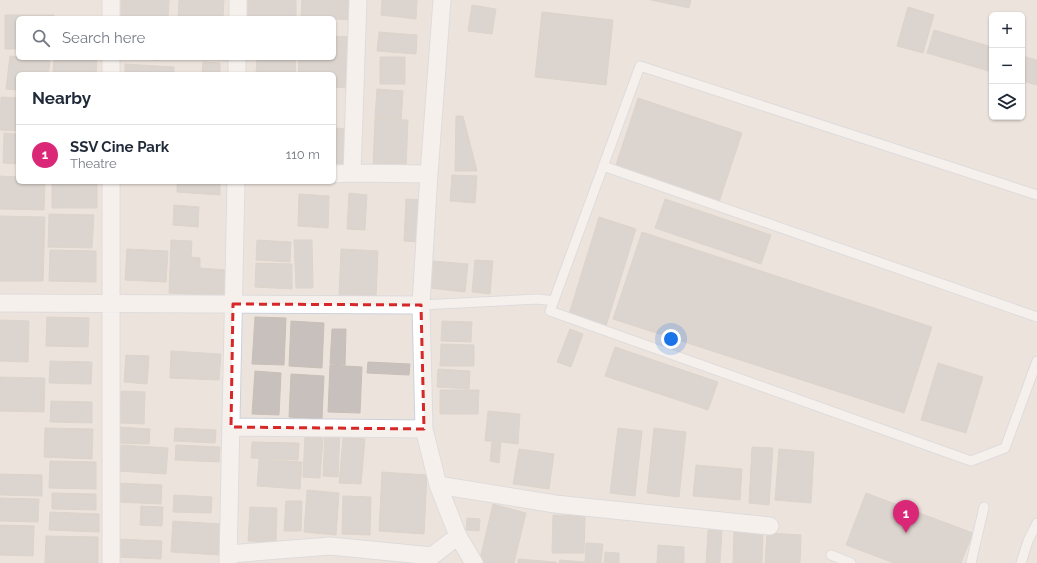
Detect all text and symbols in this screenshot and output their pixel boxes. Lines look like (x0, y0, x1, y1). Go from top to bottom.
map controls (989, 12, 1025, 120)
button: + (989, 12, 1025, 48)
search box (16, 16, 336, 60)
icon: search (30, 27, 52, 49)
text: Search here (62, 29, 145, 47)
button: − (989, 48, 1025, 84)
button: layers (989, 84, 1025, 120)
text: Nearby (32, 88, 91, 108)
text: SSV Cine Park (70, 138, 169, 156)
text: 1 (42, 147, 48, 162)
text: 110 m (286, 147, 320, 162)
text: Theatre (70, 156, 117, 171)
your location (661, 329, 681, 349)
pin: 1 (893, 500, 919, 533)

